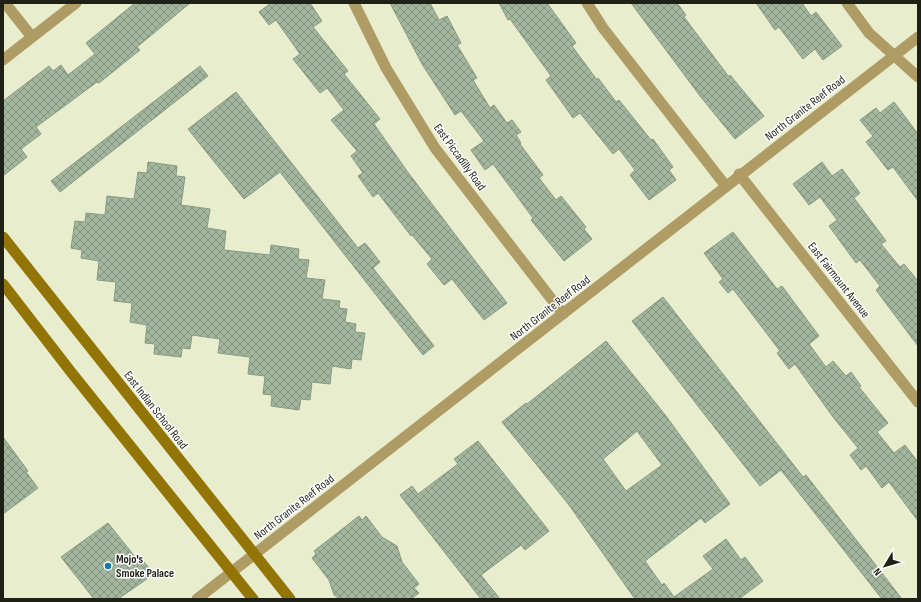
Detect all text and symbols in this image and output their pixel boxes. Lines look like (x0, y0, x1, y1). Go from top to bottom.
street label: North Granite Reef Road (762, 73, 848, 144)
street label: East Piccadilly Road (430, 121, 489, 194)
street label: East Fairmount Avenue (804, 240, 873, 321)
street label: North Granite Reef Road (507, 273, 593, 344)
street label: East Indian School Road (120, 368, 191, 452)
street label: North Granite Reef Road (251, 472, 337, 543)
north arrow (865, 546, 905, 586)
place label: Mojo's Smoke Palace (116, 552, 174, 581)
marker: Mojo's Smoke Palace (103, 561, 113, 571)
text: N (871, 565, 884, 578)

